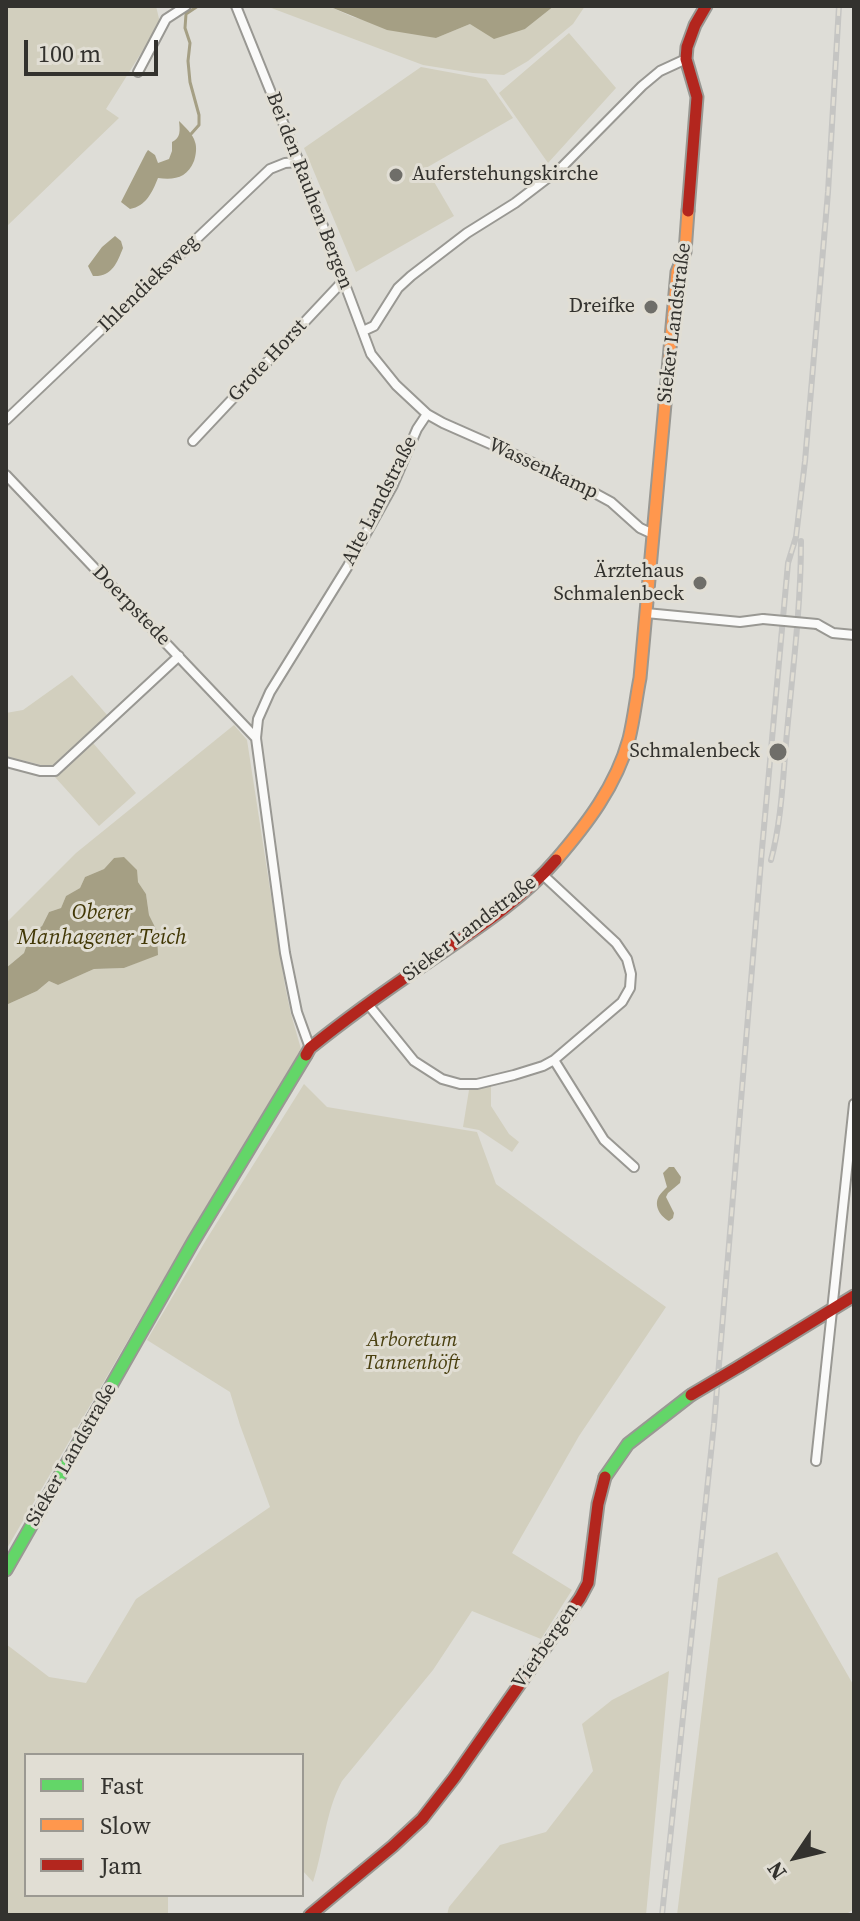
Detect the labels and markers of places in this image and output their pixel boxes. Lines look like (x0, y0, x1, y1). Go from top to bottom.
place label: Auferstehungskirche (412, 163, 598, 187)
marker: Auferstehungskirche (387, 166, 405, 184)
place label: Dreifke (569, 295, 635, 319)
marker: Dreifke (642, 298, 660, 316)
place label: Ärztehaus Schmalenbeck (554, 560, 684, 607)
marker: Ärztehaus Schmalenbeck (691, 574, 709, 592)
place label: Schmalenbeck (630, 740, 760, 764)
marker: Schmalenbeck (767, 741, 789, 763)

